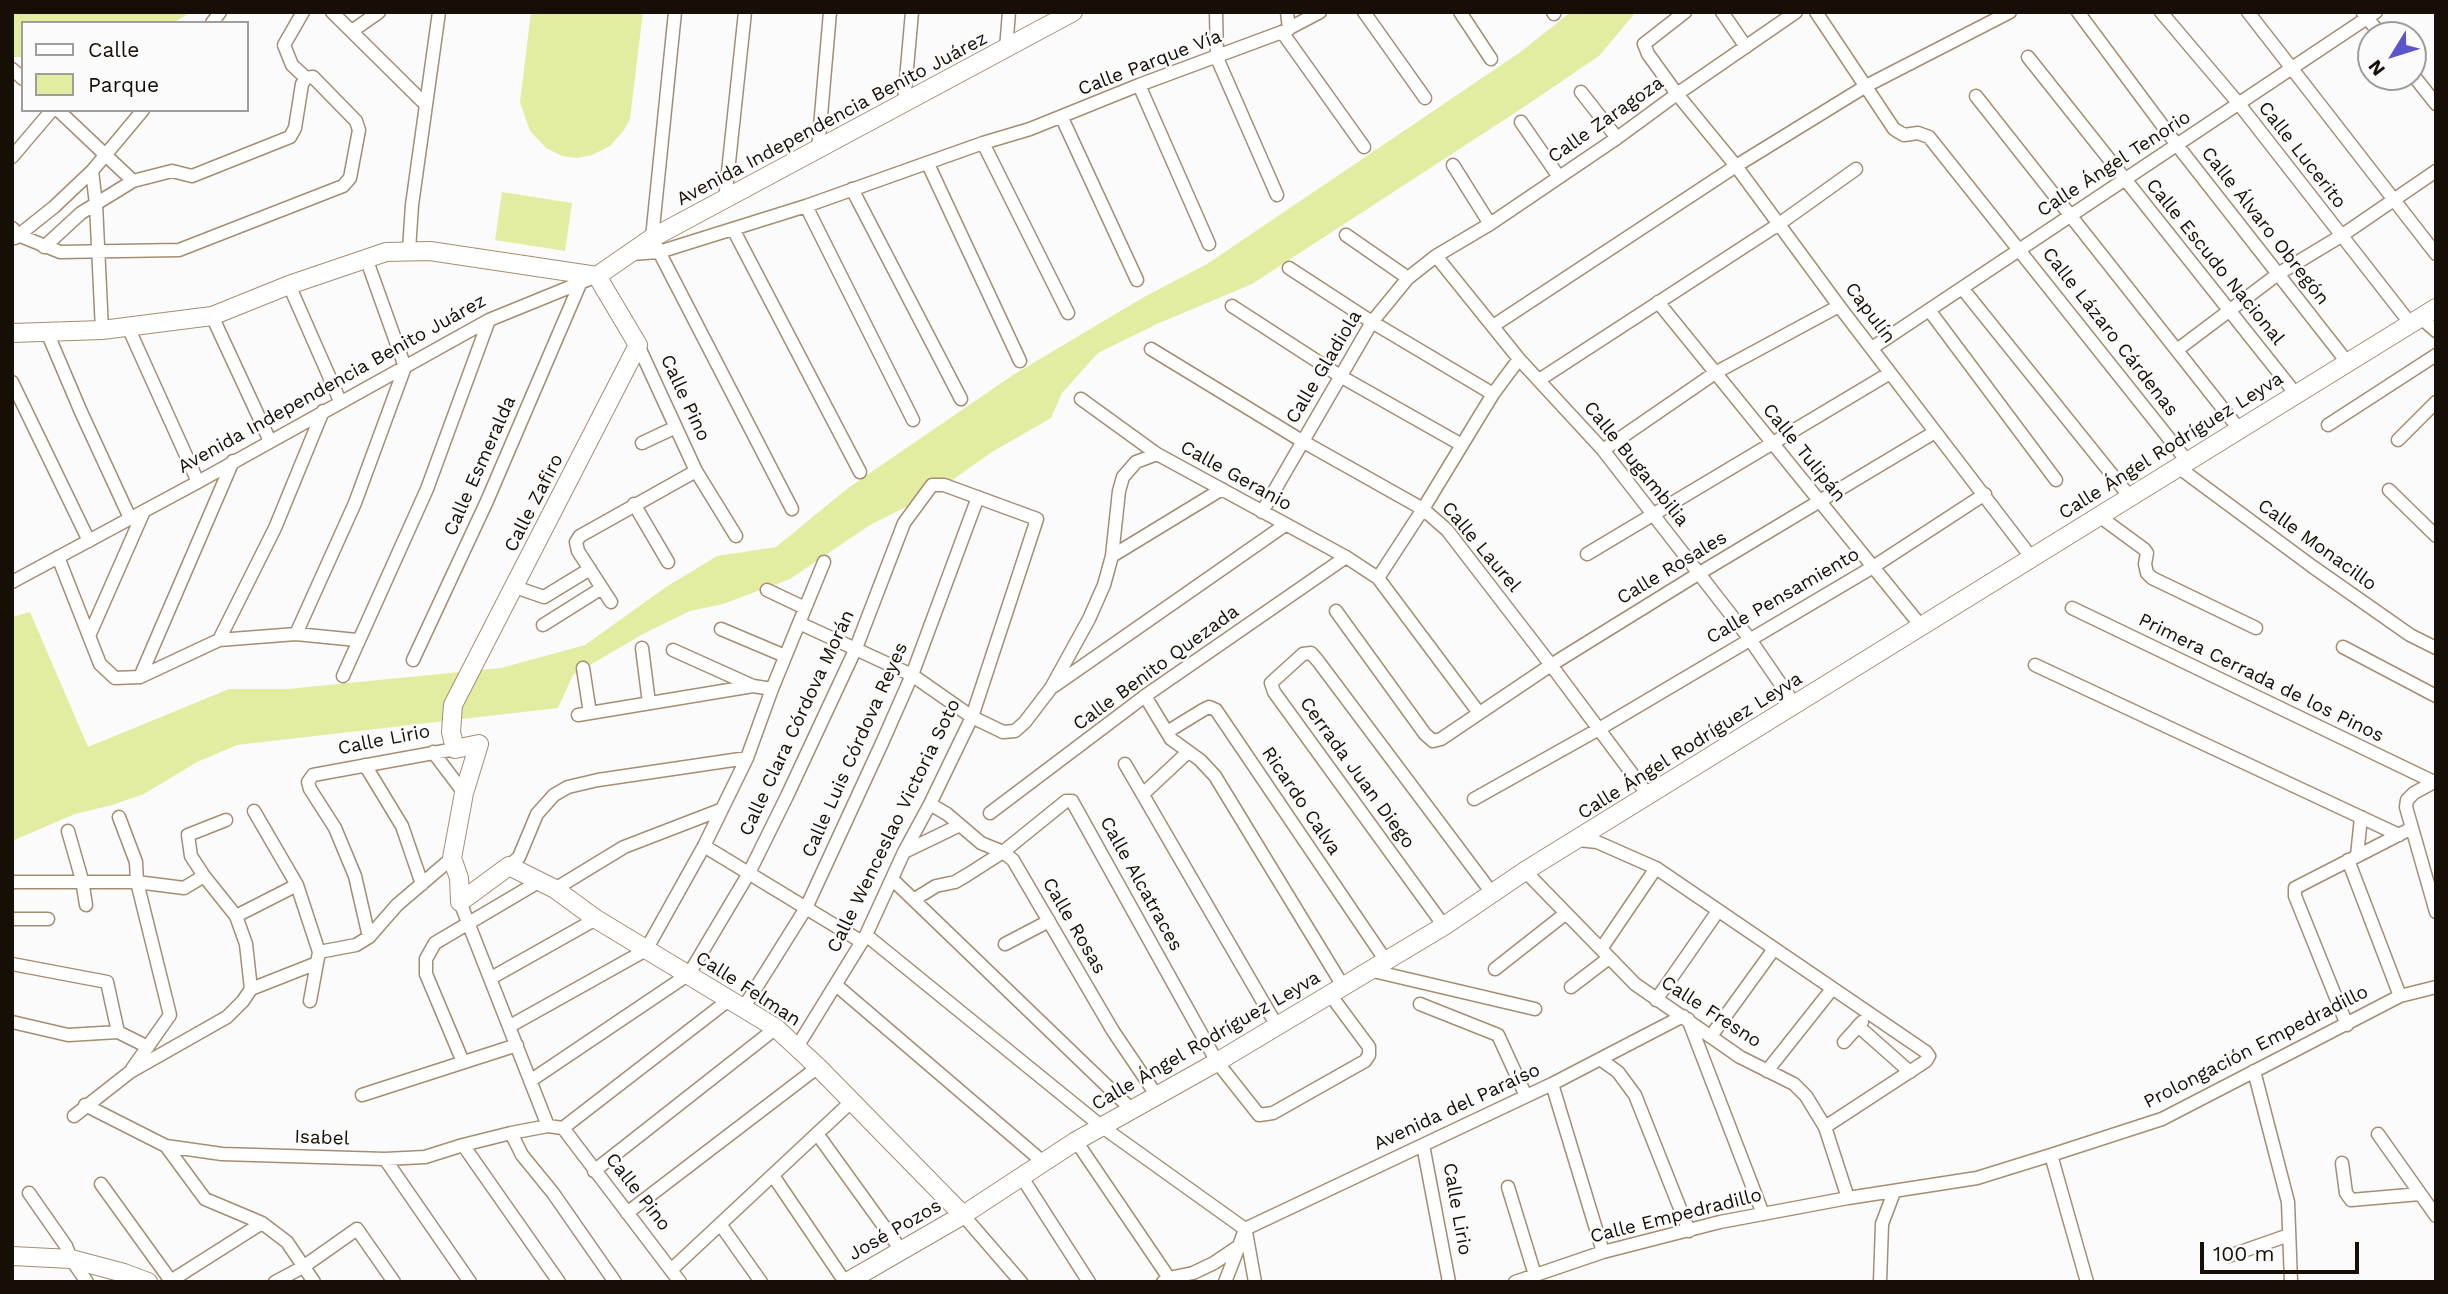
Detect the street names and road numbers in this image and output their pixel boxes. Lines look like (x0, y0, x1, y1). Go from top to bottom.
street label: Calle Parque Vía (1075, 25, 1225, 101)
street label: Avenida Independencia Benito Juárez (673, 27, 991, 211)
street label: Calle Zaragoza (1544, 72, 1668, 168)
street label: Calle Lucerito (2253, 97, 2351, 213)
street label: Calle Ángel Tenorio (2033, 106, 2195, 222)
street label: Calle Álvaro Obregón (2196, 142, 2334, 310)
street label: Calle Escudo Nacional (2141, 174, 2289, 350)
street label: Calle Lázaro Cárdenas (2037, 243, 2183, 421)
street label: Capulín (1840, 278, 1900, 348)
street label: Avenida Independencia Benito Juárez (174, 289, 490, 479)
street label: Calle Gladiola (1281, 306, 1367, 428)
street label: Calle Pino (655, 351, 715, 445)
street label: Calle Ángel Rodríguez Leyva (2055, 367, 2287, 525)
street label: Calle Esmeralda (439, 392, 521, 540)
street label: Calle Bugambilia (1579, 397, 1693, 531)
street label: Calle Tulipán (1757, 399, 1851, 507)
street label: Calle Geranio (1176, 436, 1296, 516)
street label: Calle Zafiro (500, 450, 568, 556)
street label: Calle Monacillo (2253, 494, 2381, 596)
street label: Calle Laurel (1437, 497, 1525, 597)
street label: Calle Rosales (1613, 526, 1731, 610)
street label: Calle Pensamiento (1702, 543, 1864, 649)
street label: Calle Benito Quezada (1069, 600, 1243, 736)
street label: Calle Clara Córdova Morán (735, 606, 859, 840)
street label: Primera Cerrada de los Pinos (2135, 609, 2387, 747)
street label: Calle Luis Córdova Reyes (797, 639, 913, 861)
street label: Calle Ángel Rodríguez Leyva (1574, 667, 1806, 825)
street label: Cerrada Juan Diego (1294, 693, 1420, 853)
street label: Calle Wenceslao Victoria Soto (823, 695, 965, 957)
street label: Calle Lirio (336, 720, 432, 760)
street label: Ricardo Calva (1256, 742, 1346, 860)
street label: Calle Alcatraces (1095, 813, 1187, 955)
street label: Calle Rosas (1037, 874, 1111, 978)
street label: Calle Felman (691, 947, 805, 1031)
street label: Calle Ángel Rodríguez Leyva (1088, 966, 1324, 1116)
street label: Calle Fresno (1656, 971, 1766, 1053)
street label: Prolongación Empedradillo (2140, 980, 2372, 1114)
street label: Avenida del Paraíso (1370, 1058, 1544, 1156)
street label: Isabel (294, 1126, 350, 1150)
street label: Calle Pino (600, 1148, 676, 1236)
street label: Calle Lirio (1438, 1161, 1476, 1257)
street label: Calle Empedradillo (1588, 1184, 1764, 1248)
street label: José Pozos (844, 1194, 946, 1266)

